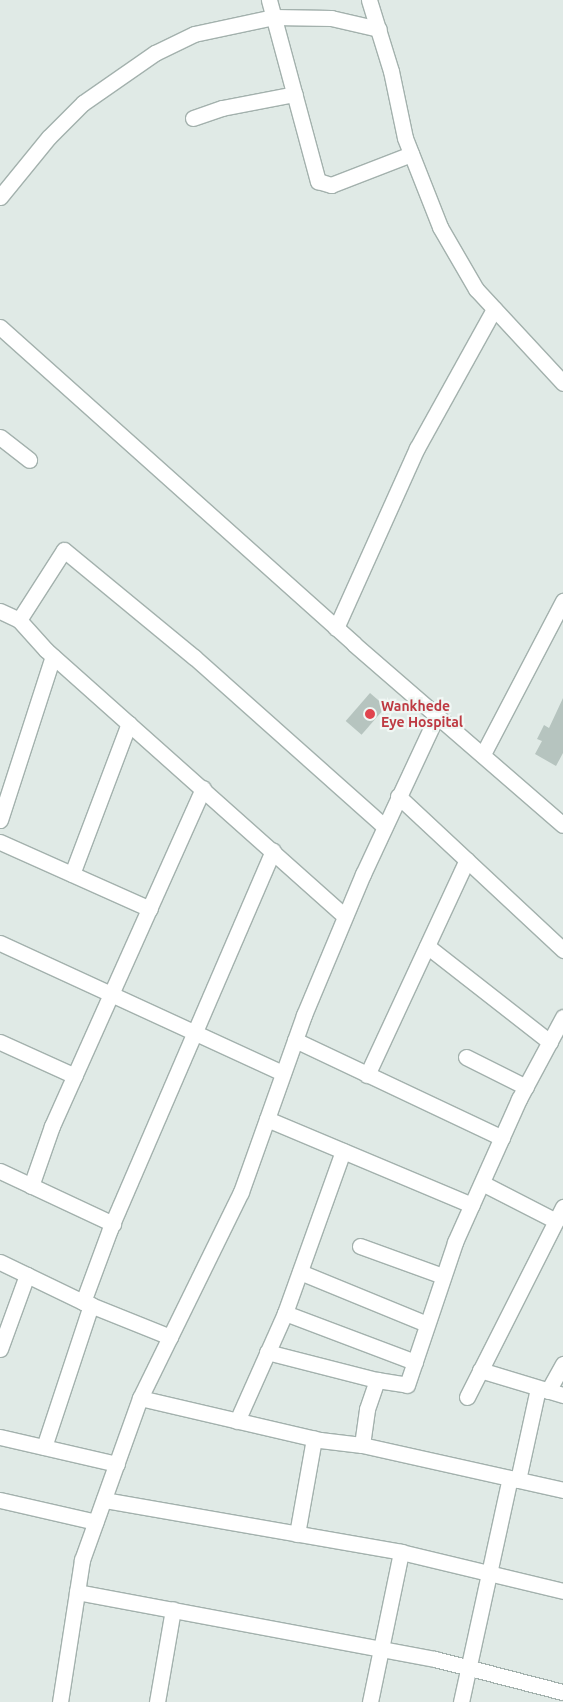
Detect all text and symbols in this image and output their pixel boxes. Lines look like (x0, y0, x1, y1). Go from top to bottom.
place label: Wankhede Eye Hospital (381, 698, 463, 730)
marker: Wankhede Eye Hospital (363, 707, 377, 721)

